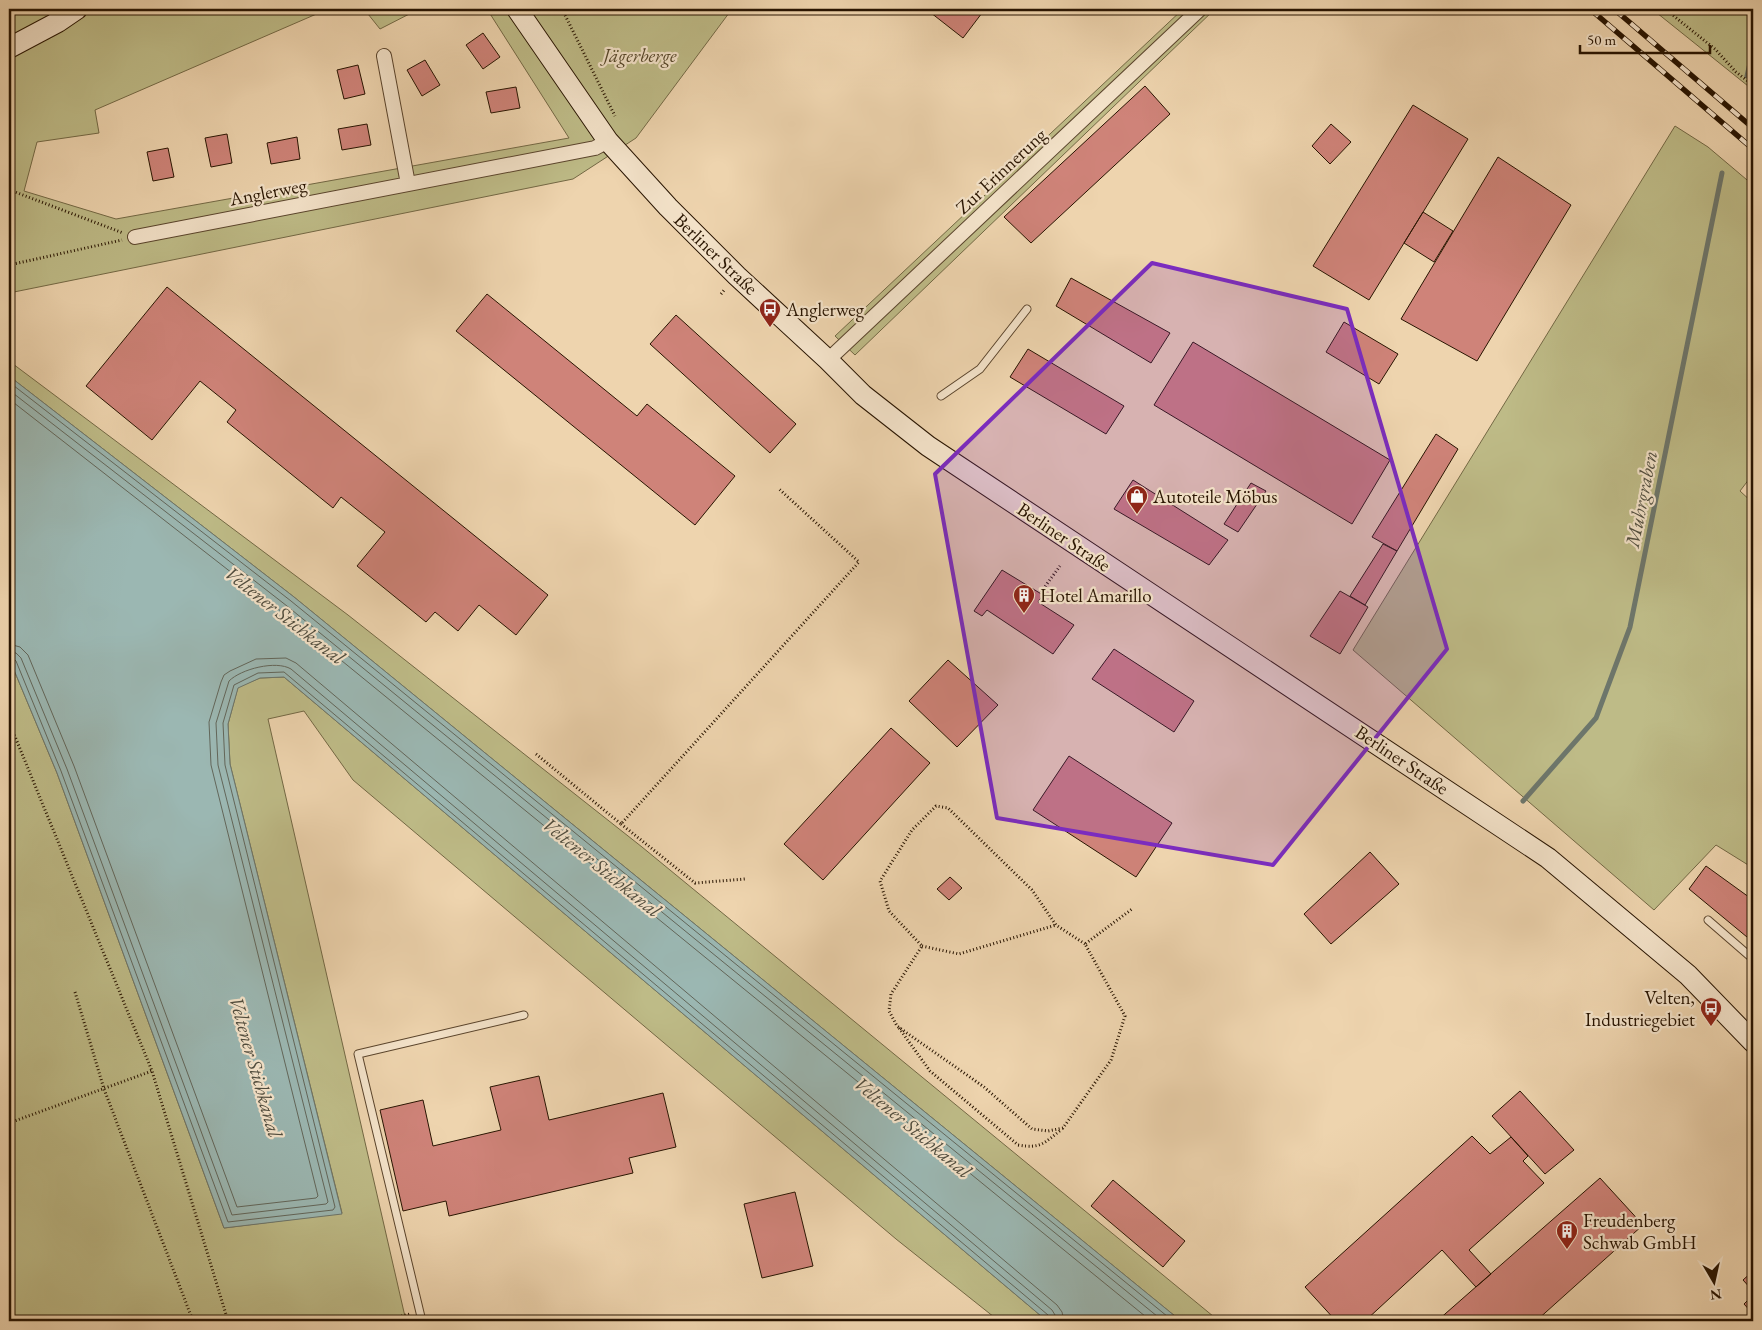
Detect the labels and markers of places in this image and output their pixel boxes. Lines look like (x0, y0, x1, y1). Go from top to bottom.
bus stop icon: Anglerweg (758, 297, 782, 328)
place label: Anglerweg (785, 297, 865, 322)
shop icon: Autoteile Möbus (1125, 484, 1149, 515)
place label: Autoteile Möbus (1152, 484, 1277, 509)
building icon: Hotel Amarillo (1012, 583, 1036, 614)
place label: Hotel Amarillo (1040, 583, 1152, 608)
place label: Velten, Industriegebiet (1585, 985, 1695, 1032)
bus stop icon: Velten, Industriegebiet (1699, 996, 1723, 1027)
place label: Freudenberg Schwab GmbH (1583, 1208, 1697, 1255)
building icon: Freudenberg Schwab GmbH (1555, 1219, 1579, 1250)

